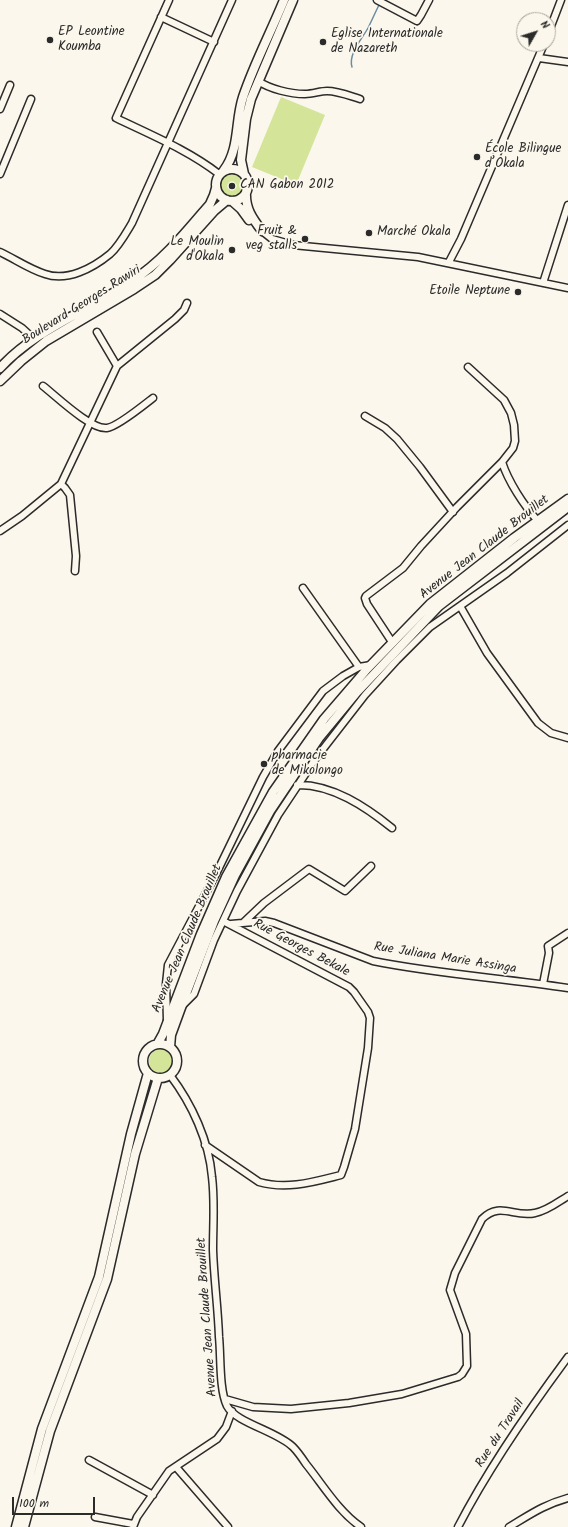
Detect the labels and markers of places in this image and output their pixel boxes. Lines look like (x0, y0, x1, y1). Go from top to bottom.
place label: EP Leontine Koumba (58, 25, 125, 56)
place label: Eglise Internationale de Nazareth (331, 27, 443, 58)
marker: EP Leontine Koumba (45, 35, 55, 45)
marker: Eglise Internationale de Nazareth (318, 37, 328, 47)
place label: École Bilingue d’Okala (485, 142, 561, 173)
marker: École Bilingue d’Okala (472, 152, 482, 162)
place label: CAN Gabon 2012 (240, 178, 334, 194)
marker: CAN Gabon 2012 (227, 181, 237, 191)
place label: Fruit & veg stalls (246, 224, 297, 255)
place label: Marché Okala (377, 225, 451, 241)
marker: Marché Okala (364, 228, 374, 238)
marker: Fruit & veg stalls (300, 234, 310, 244)
place label: Le Moulin d'Okala (170, 235, 224, 266)
marker: Le Moulin d'Okala (227, 245, 237, 255)
place label: Etoile Neptune (429, 284, 510, 300)
marker: Etoile Neptune (513, 287, 523, 297)
place label: pharmacie de Mikolongo (272, 749, 343, 780)
marker: pharmacie de Mikolongo (259, 759, 269, 769)

